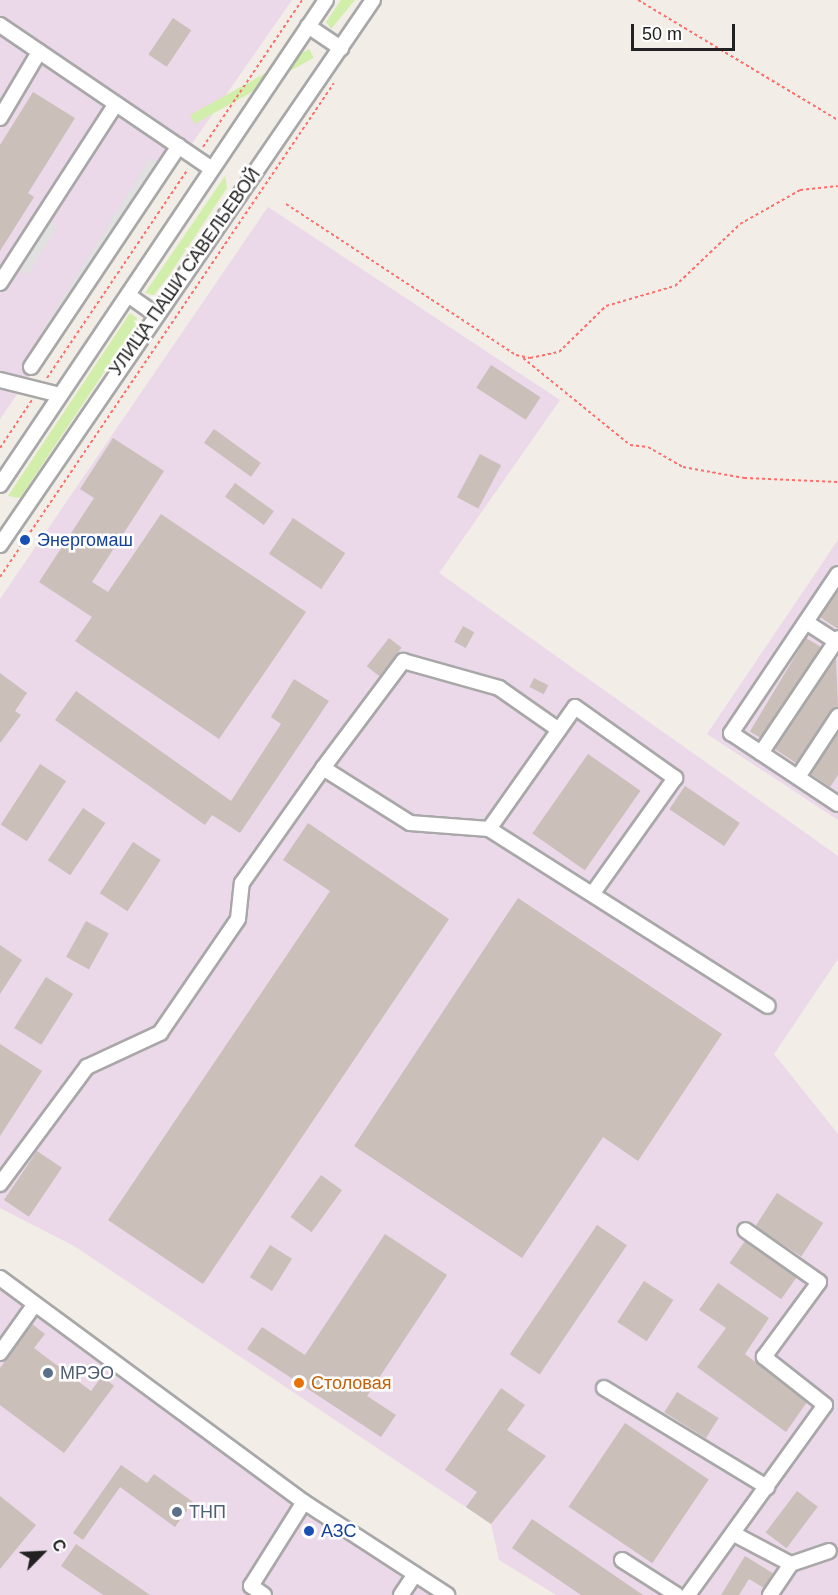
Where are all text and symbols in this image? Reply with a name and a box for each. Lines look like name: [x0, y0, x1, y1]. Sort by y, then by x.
scale bar: [634, 12, 738, 50]
text: 50 m: [642, 24, 682, 44]
street label: УЛИЦА ПАШИ САВЕЛЬЕВОЙ: [105, 164, 265, 380]
place label: Энергомаш: [37, 529, 133, 551]
marker: Энергомаш: [18, 533, 32, 547]
place label: МРЭО: [60, 1362, 114, 1384]
marker: МРЭО: [41, 1366, 55, 1380]
place label: Столовая: [311, 1372, 391, 1394]
marker: Столовая: [292, 1376, 306, 1390]
place label: ТНП: [189, 1501, 226, 1523]
marker: ТНП: [170, 1505, 184, 1519]
place label: АЗС: [321, 1520, 356, 1542]
north arrow: [12, 1523, 72, 1583]
marker: АЗС: [302, 1524, 316, 1538]
text: С: [49, 1537, 69, 1554]

